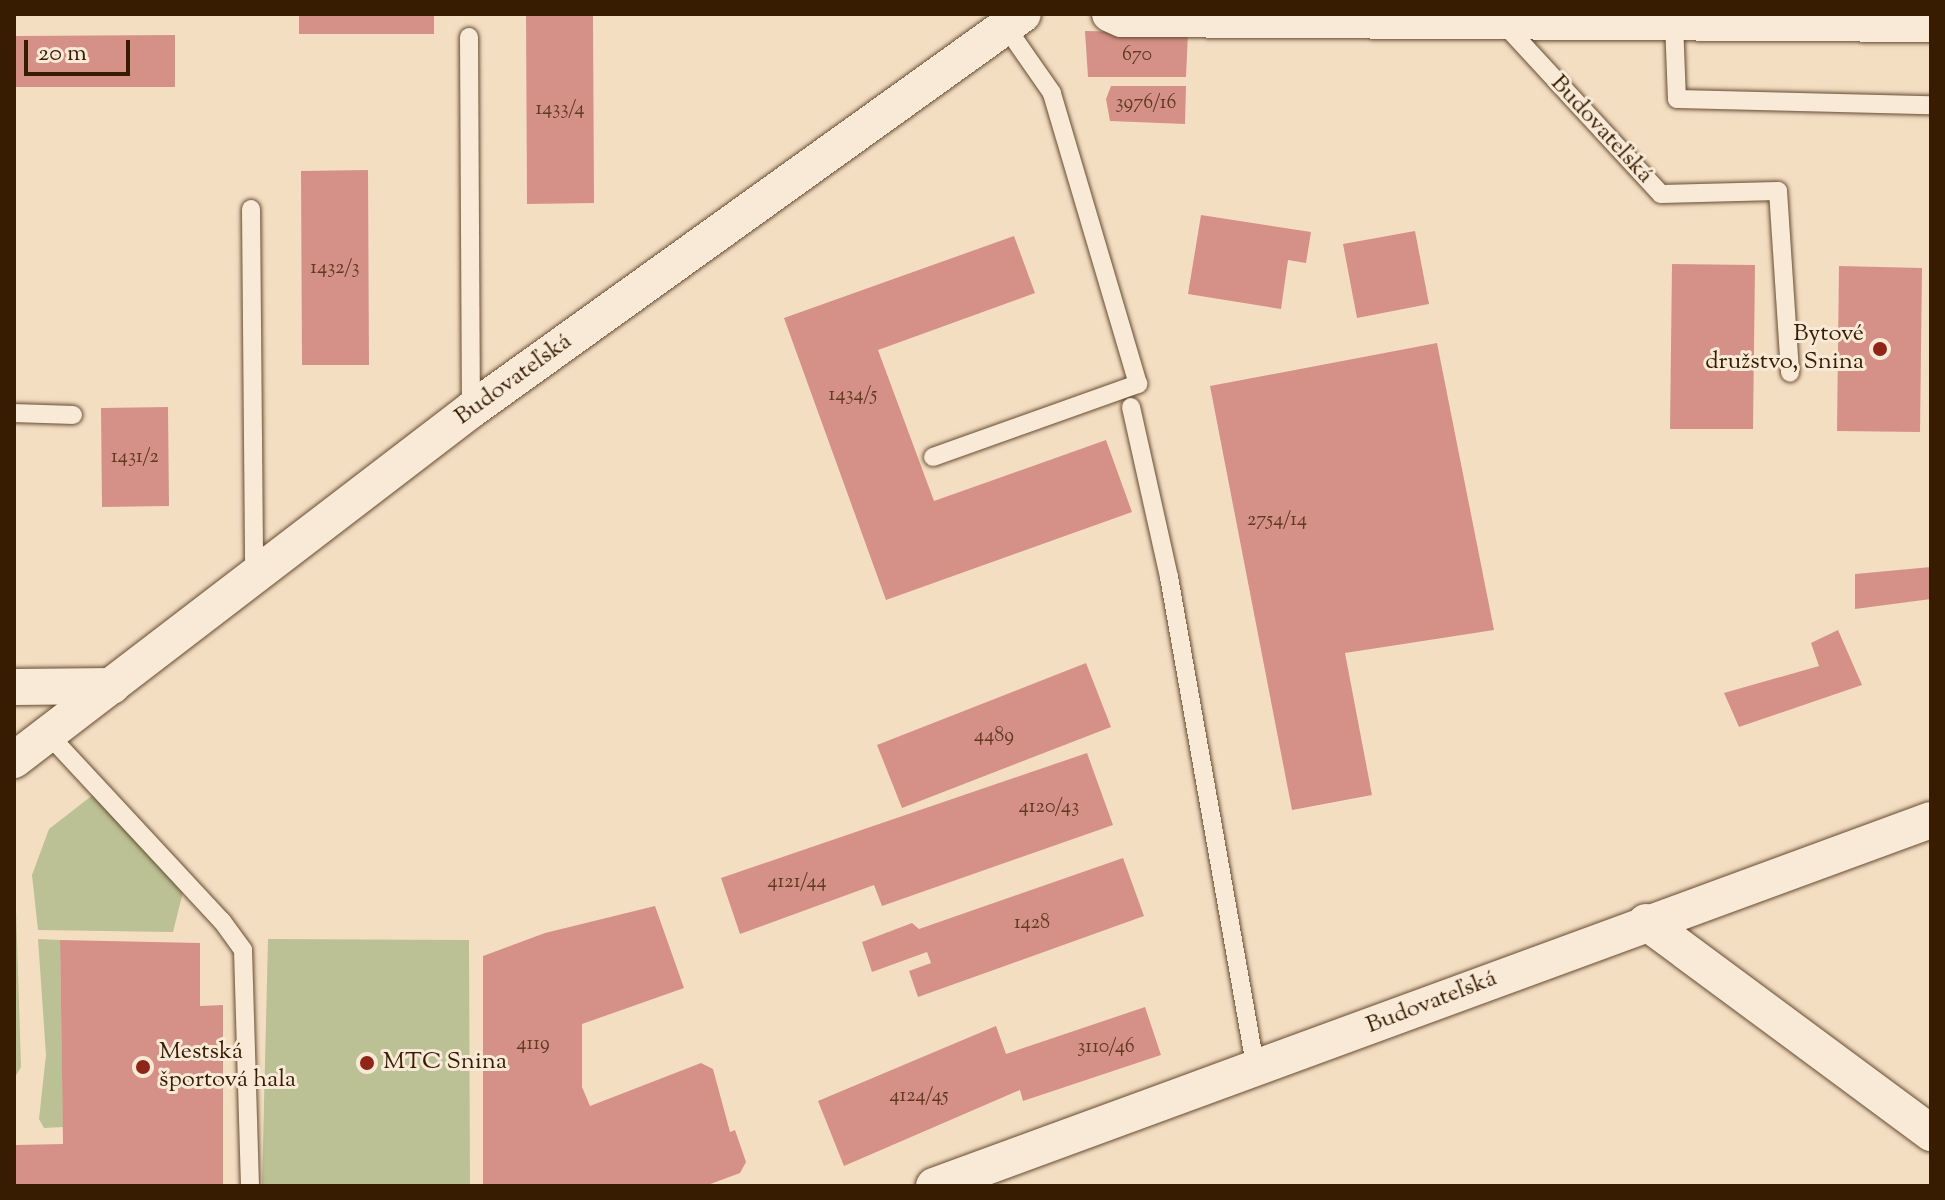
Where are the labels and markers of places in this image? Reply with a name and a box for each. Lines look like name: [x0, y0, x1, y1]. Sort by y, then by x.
place label: Bytové družstvo, Snina: [1705, 321, 1864, 377]
marker: Bytové družstvo, Snina: [1871, 340, 1889, 358]
place label: Mestská športová hala: [159, 1039, 296, 1095]
place label: MTC Snina: [383, 1049, 507, 1077]
marker: MTC Snina: [358, 1054, 376, 1072]
marker: Mestská športová hala: [134, 1058, 152, 1076]

